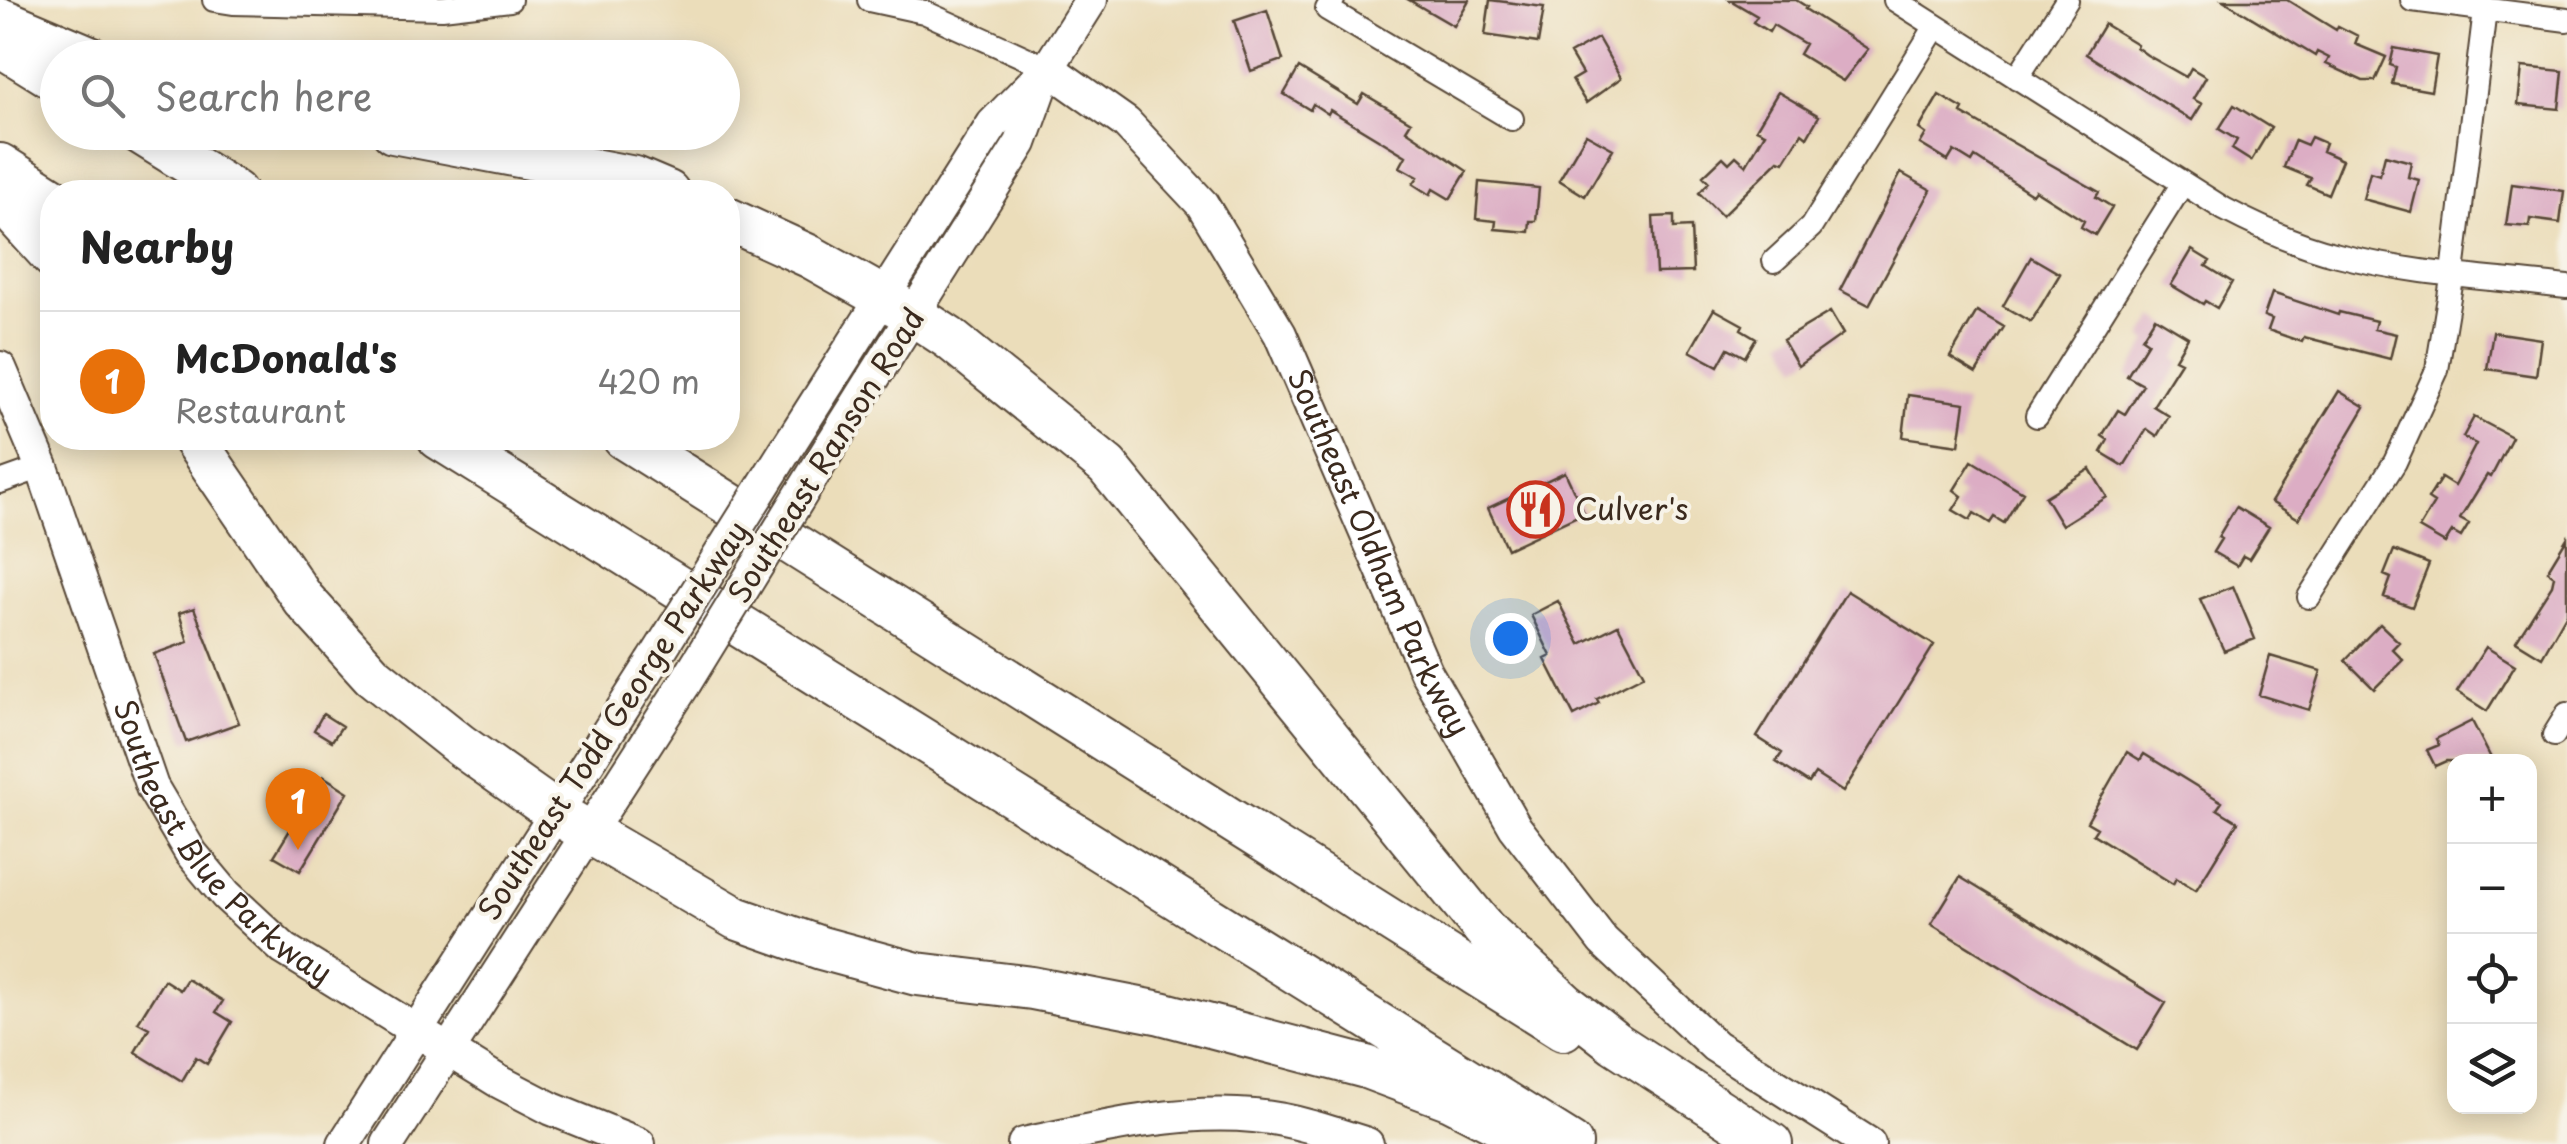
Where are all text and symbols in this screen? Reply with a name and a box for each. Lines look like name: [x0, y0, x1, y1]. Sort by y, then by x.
search box: [40, 40, 740, 150]
text: Search here: [155, 67, 372, 124]
icon: search: [75, 68, 130, 123]
text: Nearby: [80, 214, 234, 277]
street label: Southeast Ranson Road: [716, 298, 934, 611]
text: McDonald's: [175, 329, 397, 386]
text: 1: [105, 357, 120, 405]
text: 420 m: [598, 357, 700, 405]
street label: Southeast Oldham Parkway: [1278, 361, 1483, 743]
text: Restaurant: [175, 386, 346, 434]
restaurant icon: Culver's: [1506, 480, 1566, 540]
place label: Culver's: [1575, 485, 1689, 530]
street label: Southeast Todd George Parkway: [466, 511, 758, 928]
your location: [1485, 613, 1536, 664]
street label: Southeast Blue Parkway: [104, 693, 341, 993]
map controls: [2447, 754, 2537, 1114]
button: +: [2447, 754, 2537, 844]
pin: 1: [266, 768, 330, 850]
button: −: [2447, 844, 2537, 934]
button: locate: [2447, 934, 2537, 1024]
button: layers: [2447, 1024, 2537, 1114]

